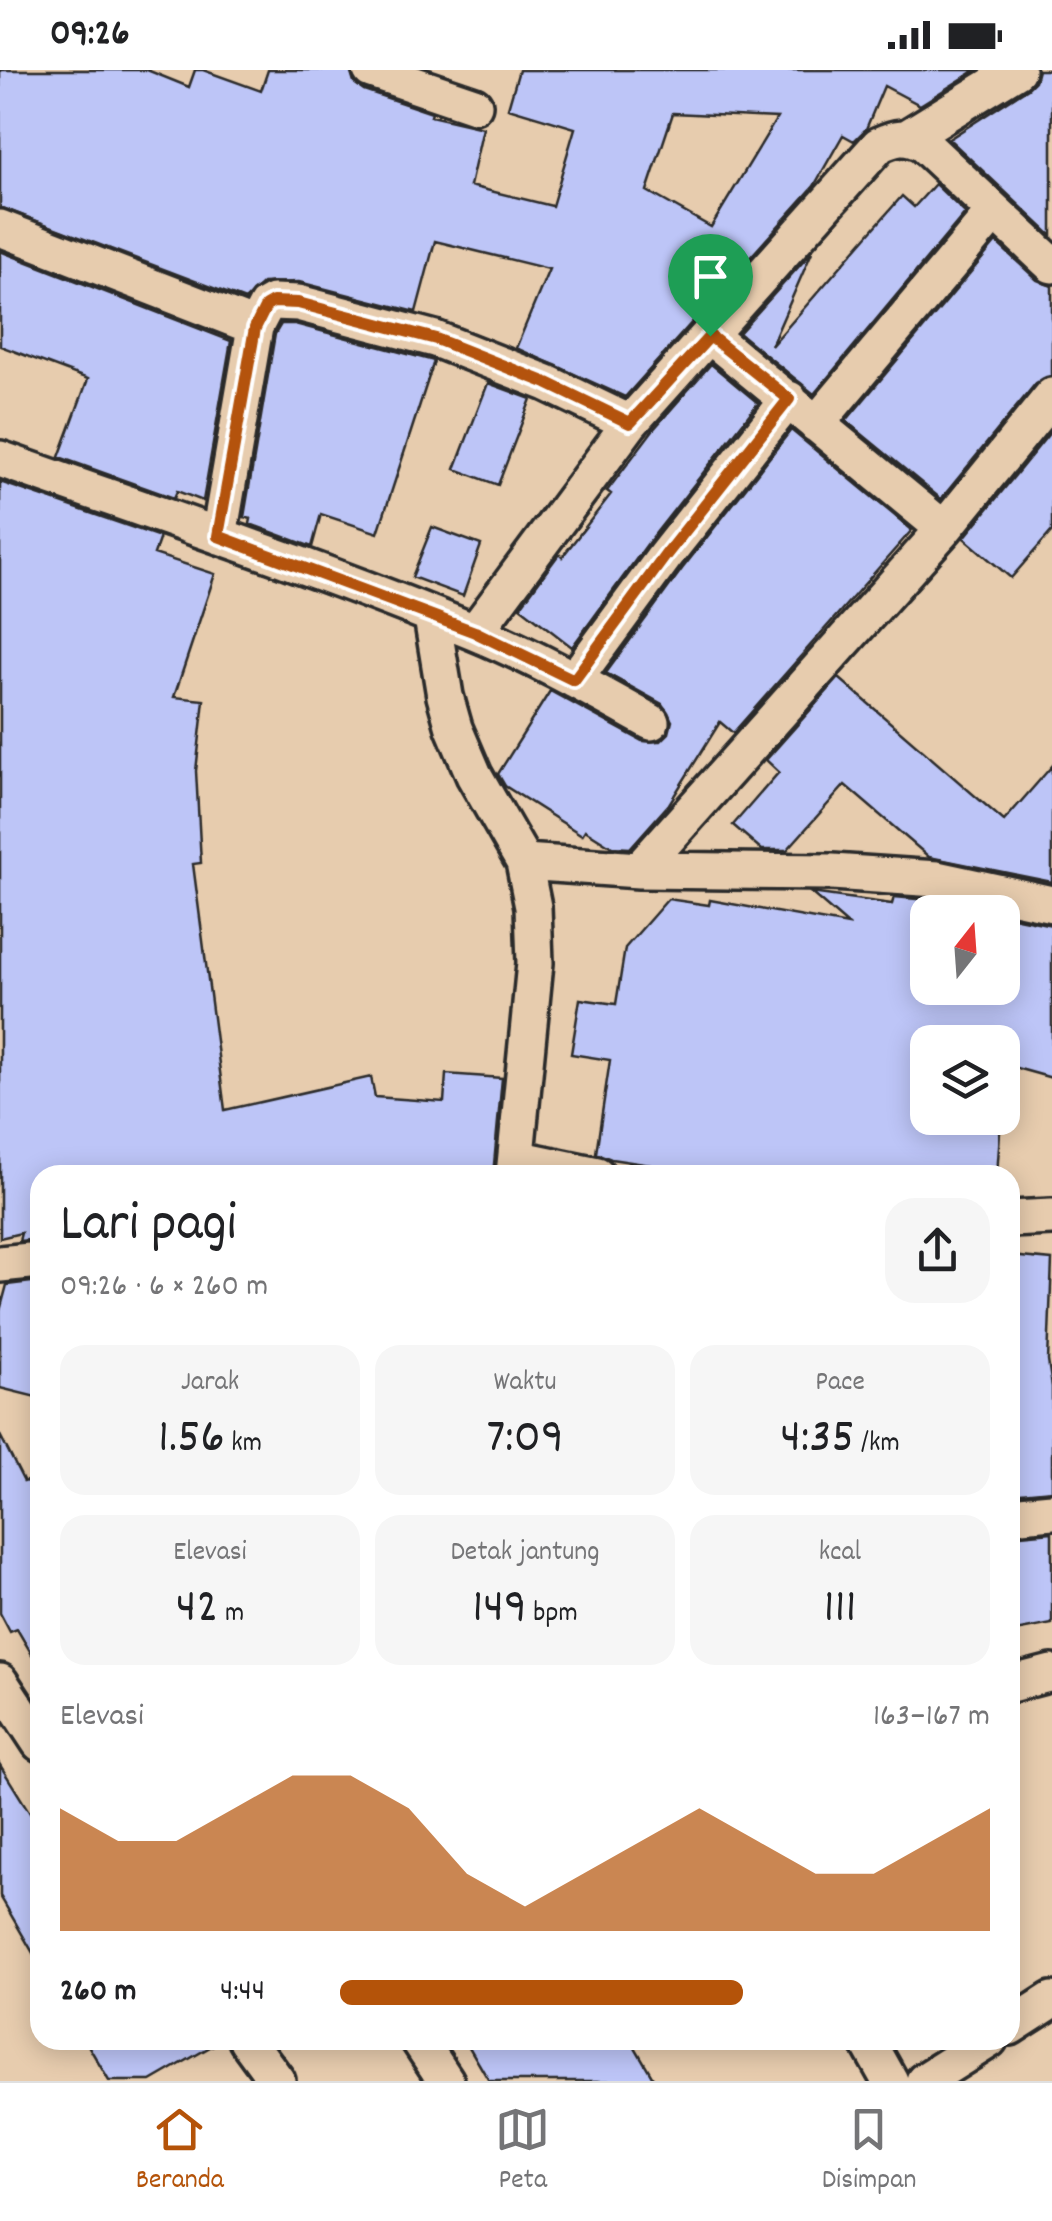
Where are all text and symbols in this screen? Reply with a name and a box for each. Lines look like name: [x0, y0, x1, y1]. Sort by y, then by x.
text: 09:26: [50, 8, 130, 63]
pin: [668, 234, 753, 337]
icon: arrive: [683, 249, 738, 304]
north arrow: [910, 895, 1020, 1005]
map controls: [910, 895, 1020, 1135]
button: layers: [910, 1025, 1020, 1135]
text: Lari pagi: [60, 1188, 237, 1267]
button: share: [885, 1198, 990, 1303]
text: 09:26 · 6 × 260 m: [60, 1265, 268, 1311]
text: Jarak: [181, 1364, 239, 1404]
text: Waktu: [493, 1364, 557, 1404]
text: Pace: [815, 1364, 865, 1404]
text: 1.56: [158, 1404, 225, 1476]
text: 7:09: [486, 1404, 564, 1476]
text: 4:35: [780, 1404, 855, 1476]
text: km: [225, 1425, 262, 1465]
text: /km: [855, 1425, 900, 1465]
text: Elevasi: [173, 1534, 247, 1574]
text: Detak jantung: [450, 1534, 600, 1574]
text: kcal: [819, 1534, 861, 1574]
text: 42: [176, 1574, 218, 1646]
text: 149: [472, 1574, 527, 1646]
text: 111: [824, 1574, 856, 1646]
text: m: [218, 1595, 244, 1635]
text: bpm: [527, 1595, 578, 1635]
text: Elevasi: [60, 1695, 144, 1741]
text: 163–167 m: [873, 1695, 990, 1741]
text: 260 m: [60, 1970, 136, 2016]
text: 4:44: [220, 1970, 265, 2016]
tab: Beranda: [136, 2102, 224, 2202]
tab: Peta: [495, 2102, 550, 2202]
tab: Disimpan: [822, 2102, 916, 2202]

